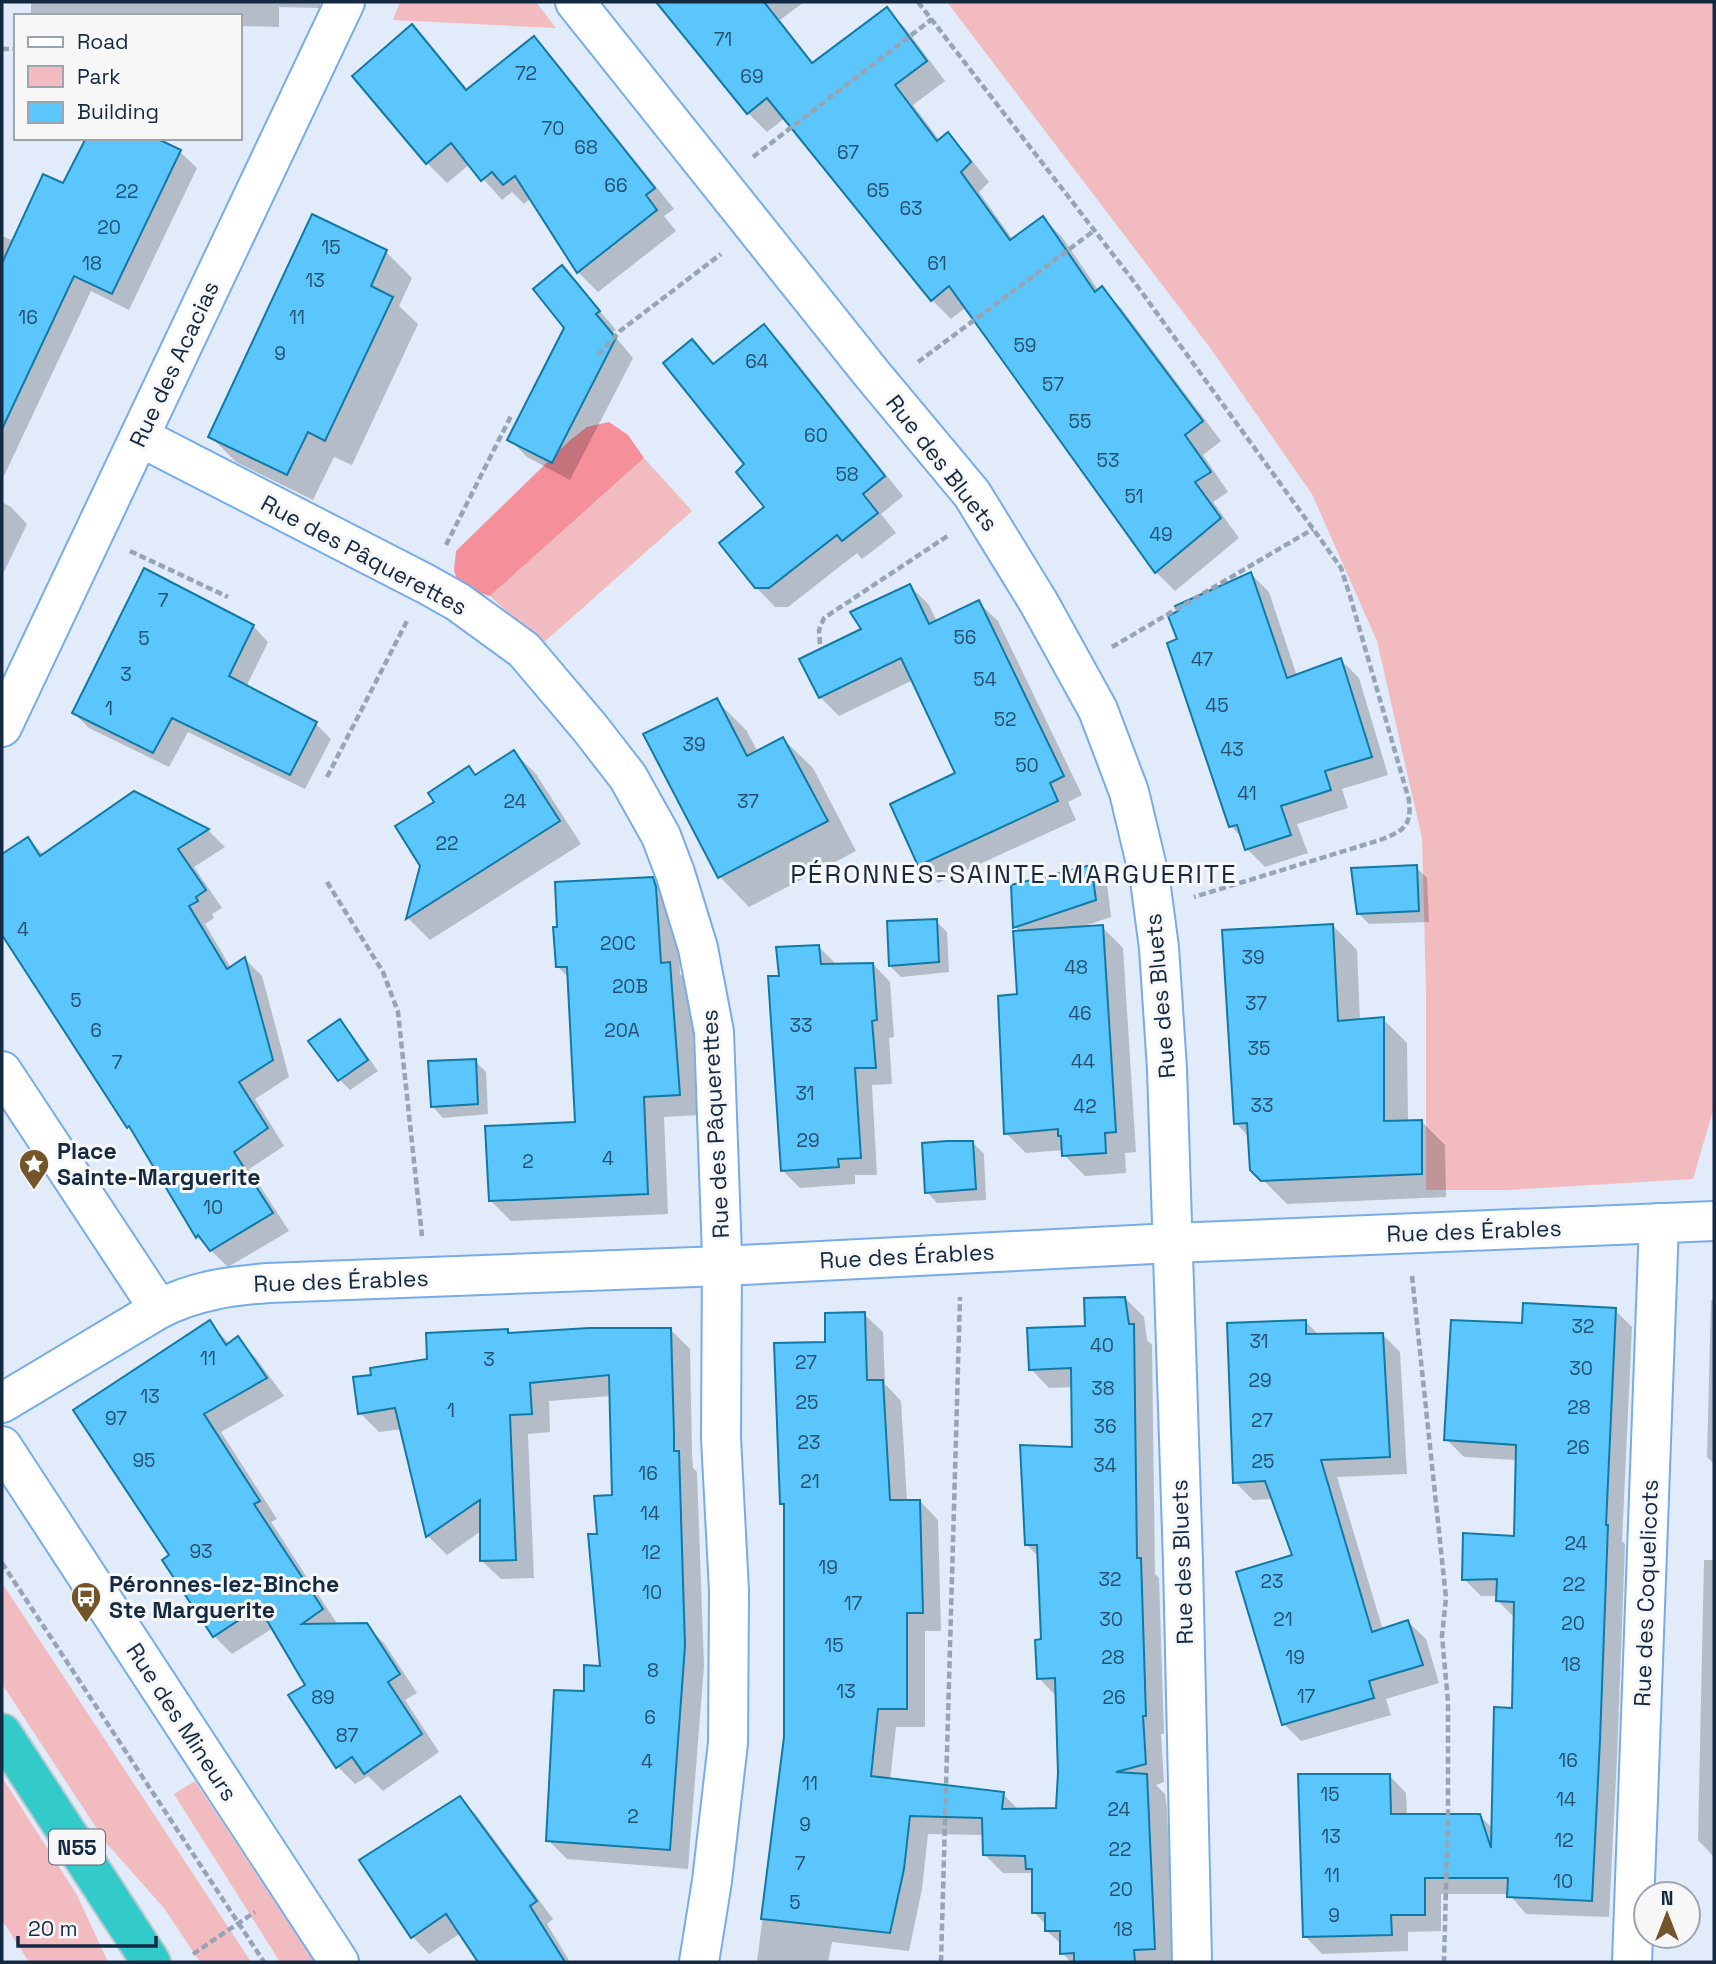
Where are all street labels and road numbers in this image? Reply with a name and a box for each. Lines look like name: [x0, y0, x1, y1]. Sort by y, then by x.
street label: Rue des Acacias: [122, 276, 226, 452]
street label: Rue des Bluets: [879, 389, 1005, 537]
street label: Rue des Pâquerettes: [256, 488, 472, 622]
street label: Rue des Bluets: [1138, 912, 1182, 1080]
street label: Rue des Pâquerettes: [694, 1009, 736, 1239]
street label: Rue des Érables: [1386, 1213, 1562, 1249]
street label: Rue des Érables: [819, 1236, 995, 1276]
street label: Rue des Érables: [253, 1263, 429, 1299]
street label: Rue des Bluets: [1164, 1479, 1200, 1645]
street label: Rue des Coquelicots: [1627, 1479, 1665, 1707]
street label: Rue des Mineurs: [120, 1637, 244, 1807]
road number: N55: [49, 1829, 105, 1864]

